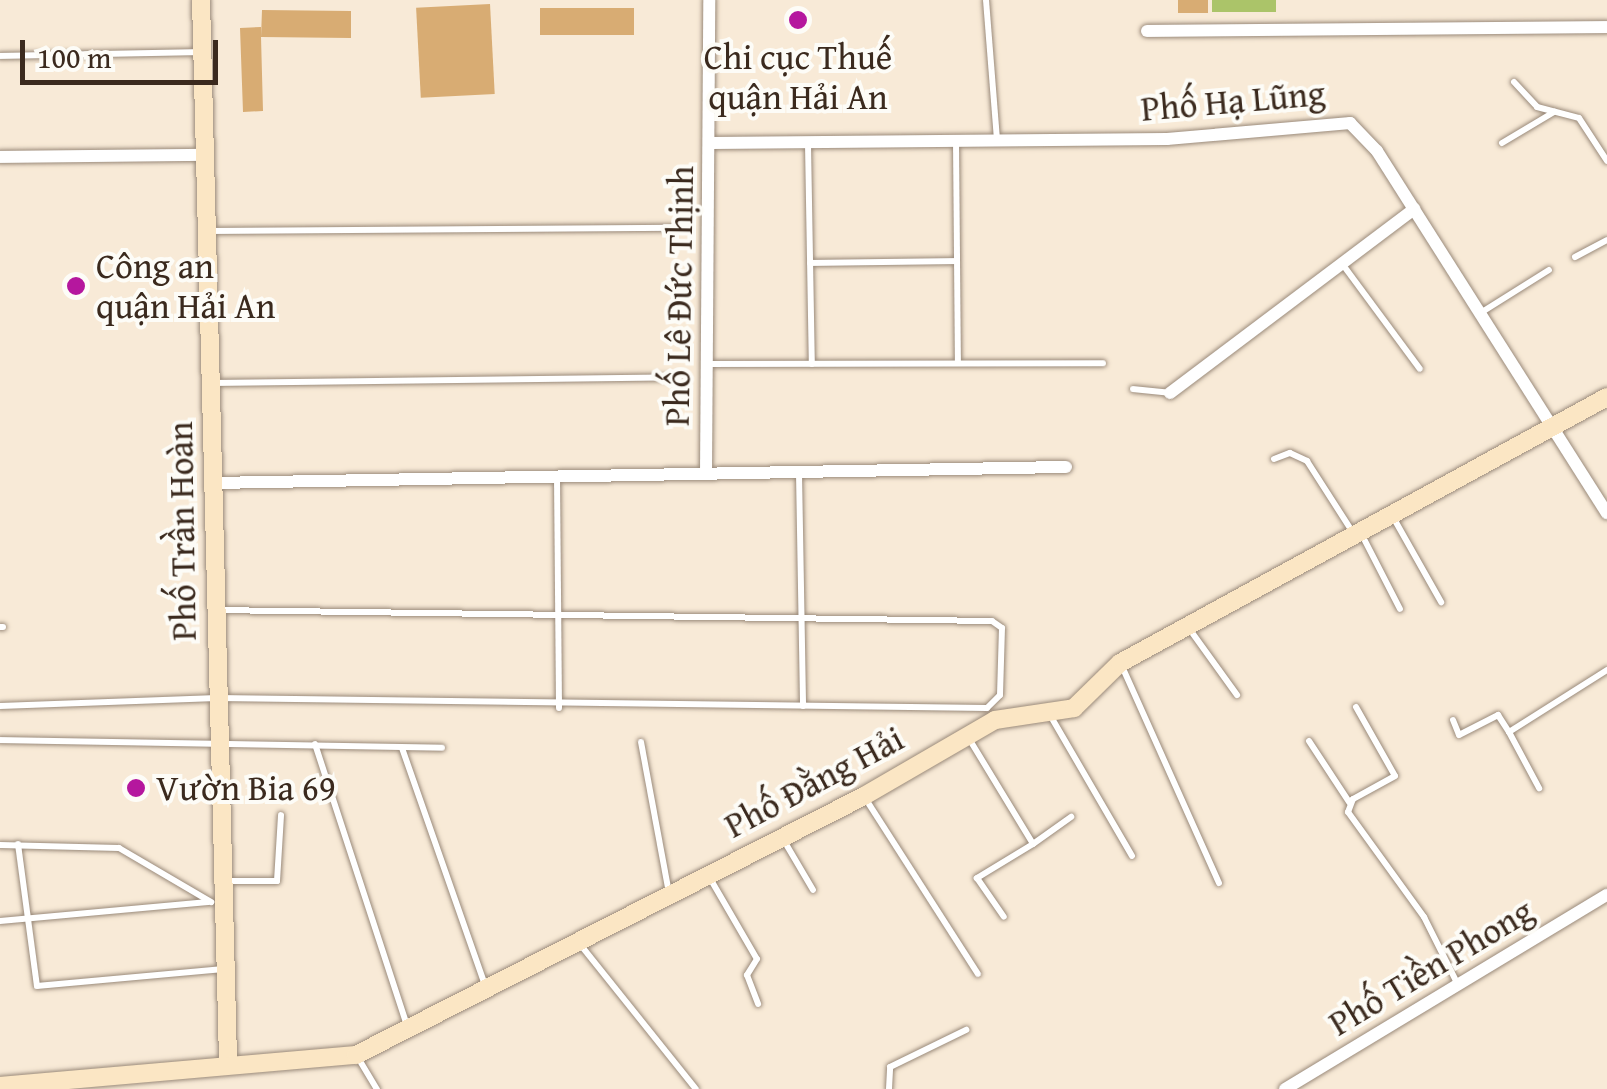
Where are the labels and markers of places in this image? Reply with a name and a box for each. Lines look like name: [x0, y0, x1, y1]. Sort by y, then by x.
marker: Chi cục Thuế quận Hải An: [787, 9, 809, 31]
place label: Chi cục Thuế quận Hải An: [704, 36, 892, 118]
place label: Công an quận Hải An: [96, 245, 275, 327]
marker: Công an quận Hải An: [65, 275, 87, 297]
place label: Vườn Bia 69: [156, 767, 335, 809]
marker: Vườn Bia 69: [125, 777, 147, 799]

